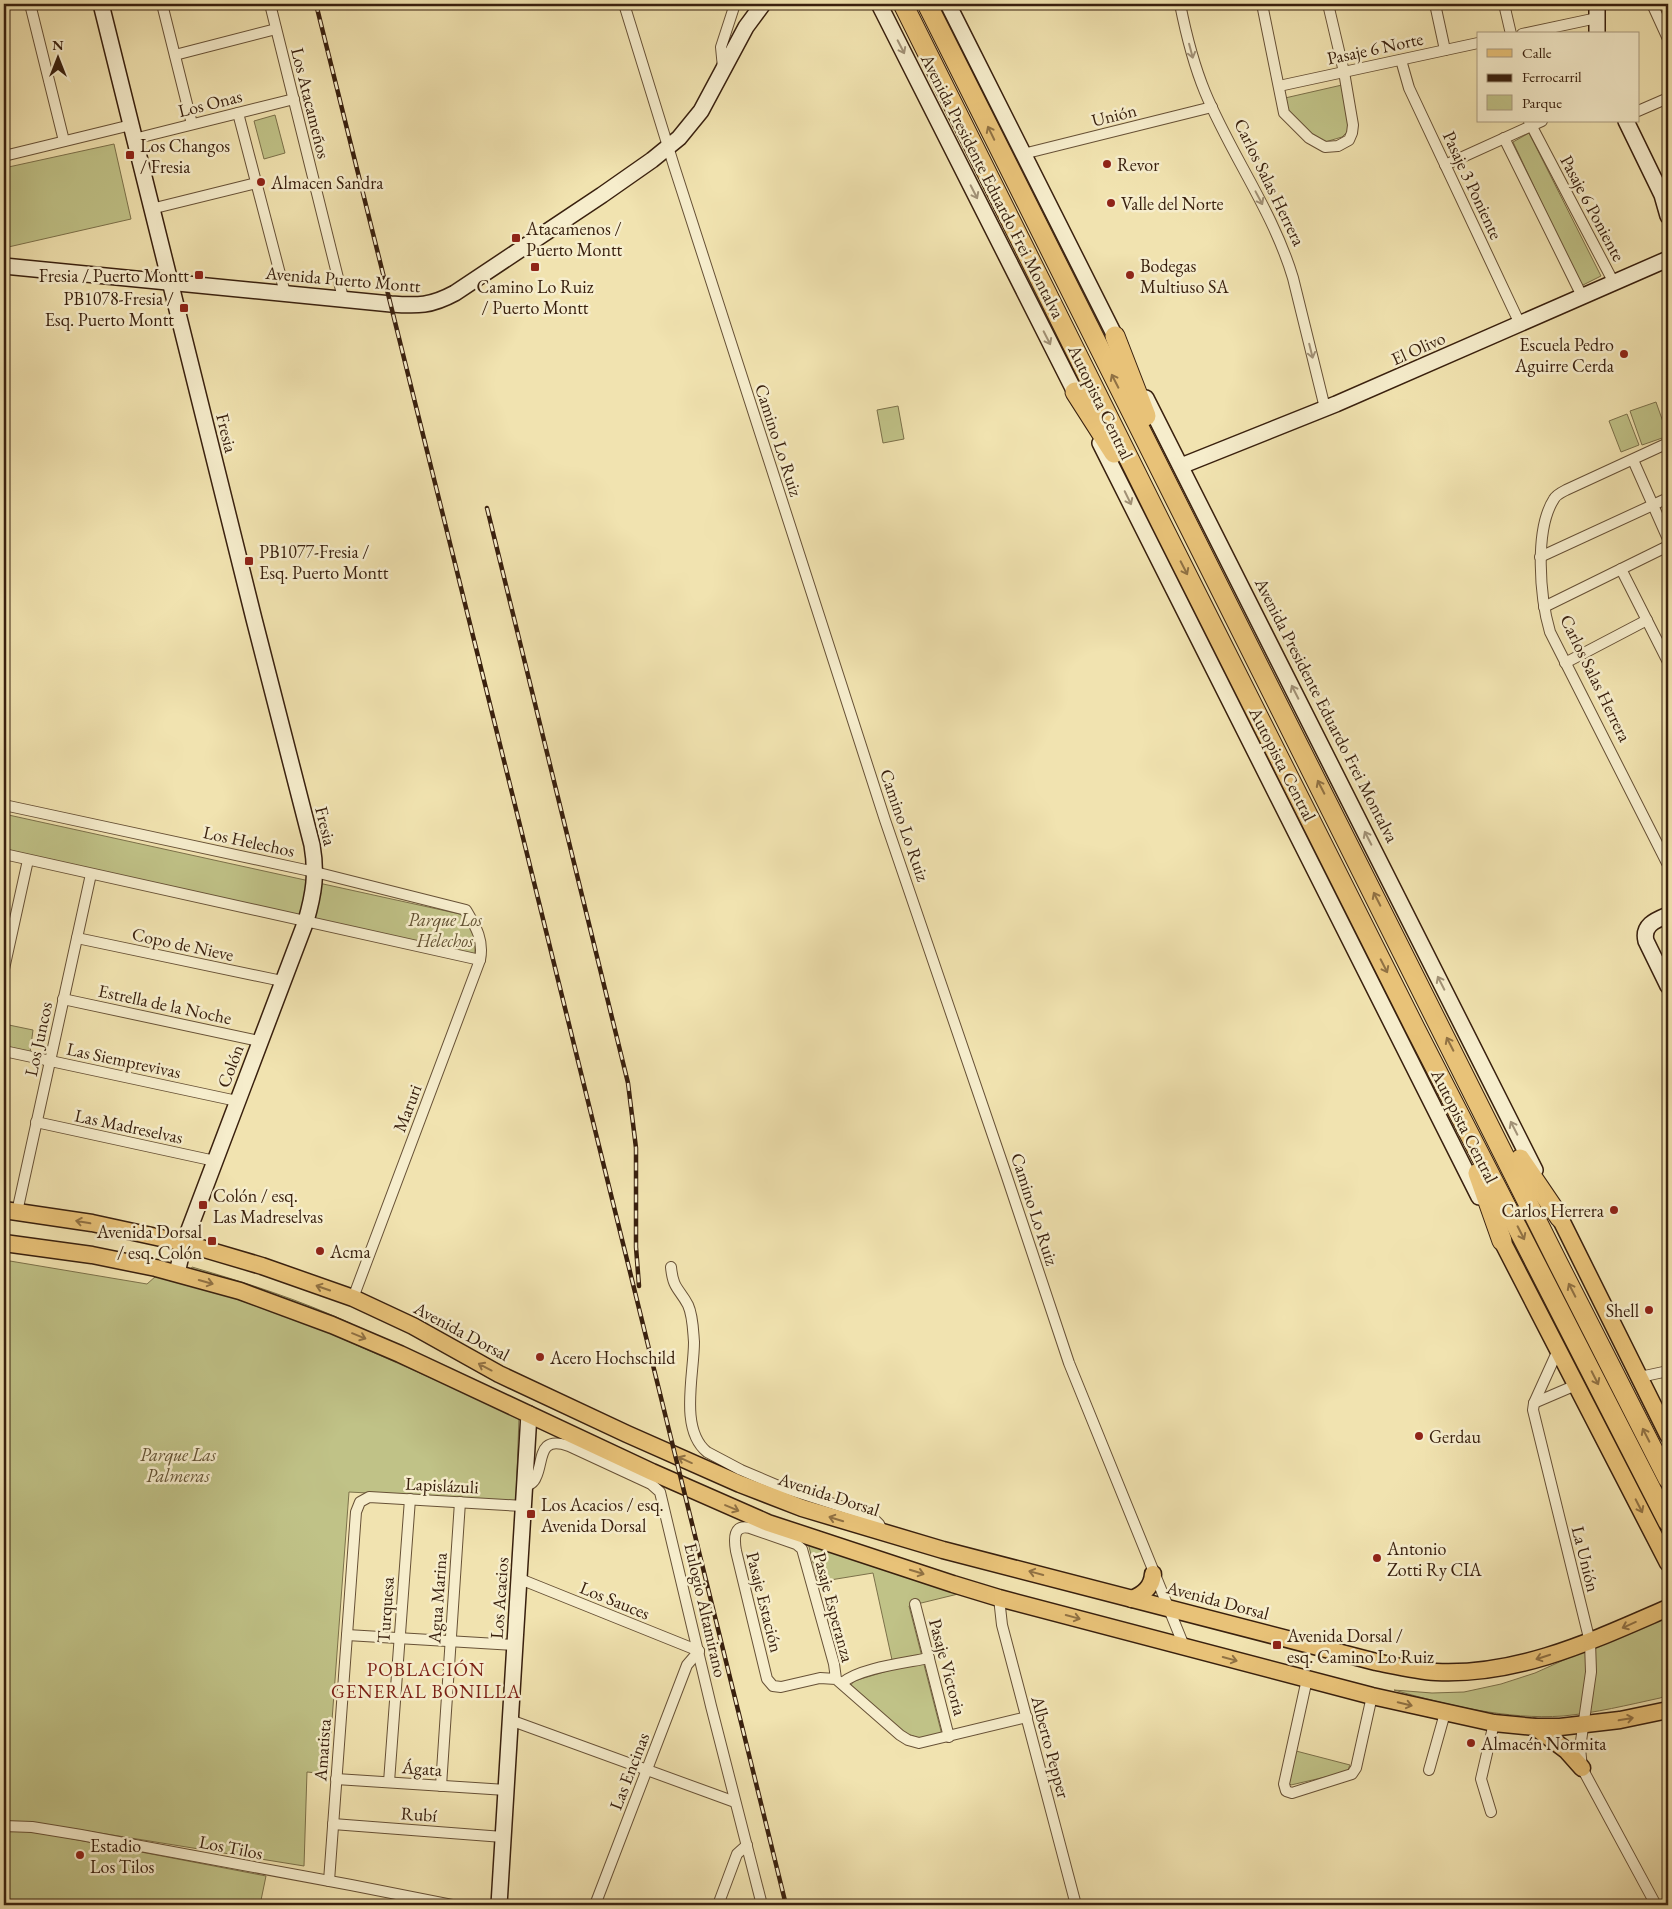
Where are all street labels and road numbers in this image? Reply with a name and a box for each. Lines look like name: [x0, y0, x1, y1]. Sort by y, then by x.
street label: Pasaje 6 Norte: [1325, 27, 1425, 69]
street label: Los Atacameños: [286, 45, 336, 161]
street label: Avenida Presidente Eduardo Frei Montalva: [916, 49, 1070, 323]
street label: Los Onas: [176, 84, 245, 122]
street label: Unión: [1089, 98, 1139, 132]
street label: Carlos Salas Herrera: [1229, 115, 1311, 250]
street label: Pasaje 3 Poniente: [1438, 127, 1508, 243]
street label: Pasaje 6 Poniente: [1555, 151, 1631, 265]
street label: Avenida Puerto Montt: [263, 261, 422, 297]
street label: El Olivo: [1387, 326, 1449, 370]
street label: Autopista Central: [1063, 340, 1139, 463]
street label: Camino Lo Ruiz: [750, 381, 808, 499]
street label: Fresia: [211, 411, 243, 456]
street label: Avenida Presidente Eduardo Frei Montalva: [1250, 573, 1404, 847]
street label: Carlos Salas Herrera: [1555, 611, 1637, 746]
street label: Autopista Central: [1244, 702, 1322, 825]
street label: Camino Lo Ruiz: [875, 766, 935, 884]
street label: Fresia: [310, 804, 342, 849]
street label: Los Helechos: [201, 820, 297, 862]
street label: Copo de Nieve: [130, 922, 236, 966]
street label: Estrella de la Noche: [96, 979, 234, 1029]
street label: Los Juncos: [19, 999, 57, 1078]
street label: Las Siemprevivas: [65, 1037, 183, 1083]
street label: Colón: [211, 1041, 249, 1091]
street label: Autopista Central: [1426, 1064, 1504, 1187]
street label: Maruri: [387, 1080, 427, 1135]
street label: Las Madreselvas: [73, 1103, 185, 1149]
street label: Camino Lo Ruiz: [1006, 1150, 1064, 1268]
street label: Avenida Dorsal: [409, 1296, 514, 1366]
street label: Avenida Dorsal: [774, 1466, 883, 1521]
street label: Lapislázuli: [405, 1472, 480, 1498]
street label: La Unión: [1567, 1524, 1605, 1595]
street label: Eulogio Altamirano: [679, 1541, 733, 1680]
street label: Pasaje Estación: [741, 1549, 789, 1655]
street label: Pasaje Esperanza: [808, 1550, 860, 1665]
street label: Agua Marina: [422, 1551, 452, 1645]
street label: Los Acacios: [485, 1556, 513, 1640]
street label: Turquesa: [371, 1575, 399, 1644]
street label: Avenida Dorsal: [1163, 1575, 1272, 1625]
street label: Los Sauces: [577, 1576, 654, 1625]
street label: Pasaje Victoria: [924, 1616, 972, 1719]
street label: Alberto Pepper: [1026, 1692, 1076, 1801]
street label: Amatista: [308, 1717, 336, 1783]
street label: Las Encinas: [604, 1729, 654, 1813]
street label: Ágata: [400, 1755, 444, 1781]
street label: Rubí: [400, 1801, 438, 1827]
street label: Los Tilos: [197, 1830, 265, 1864]

